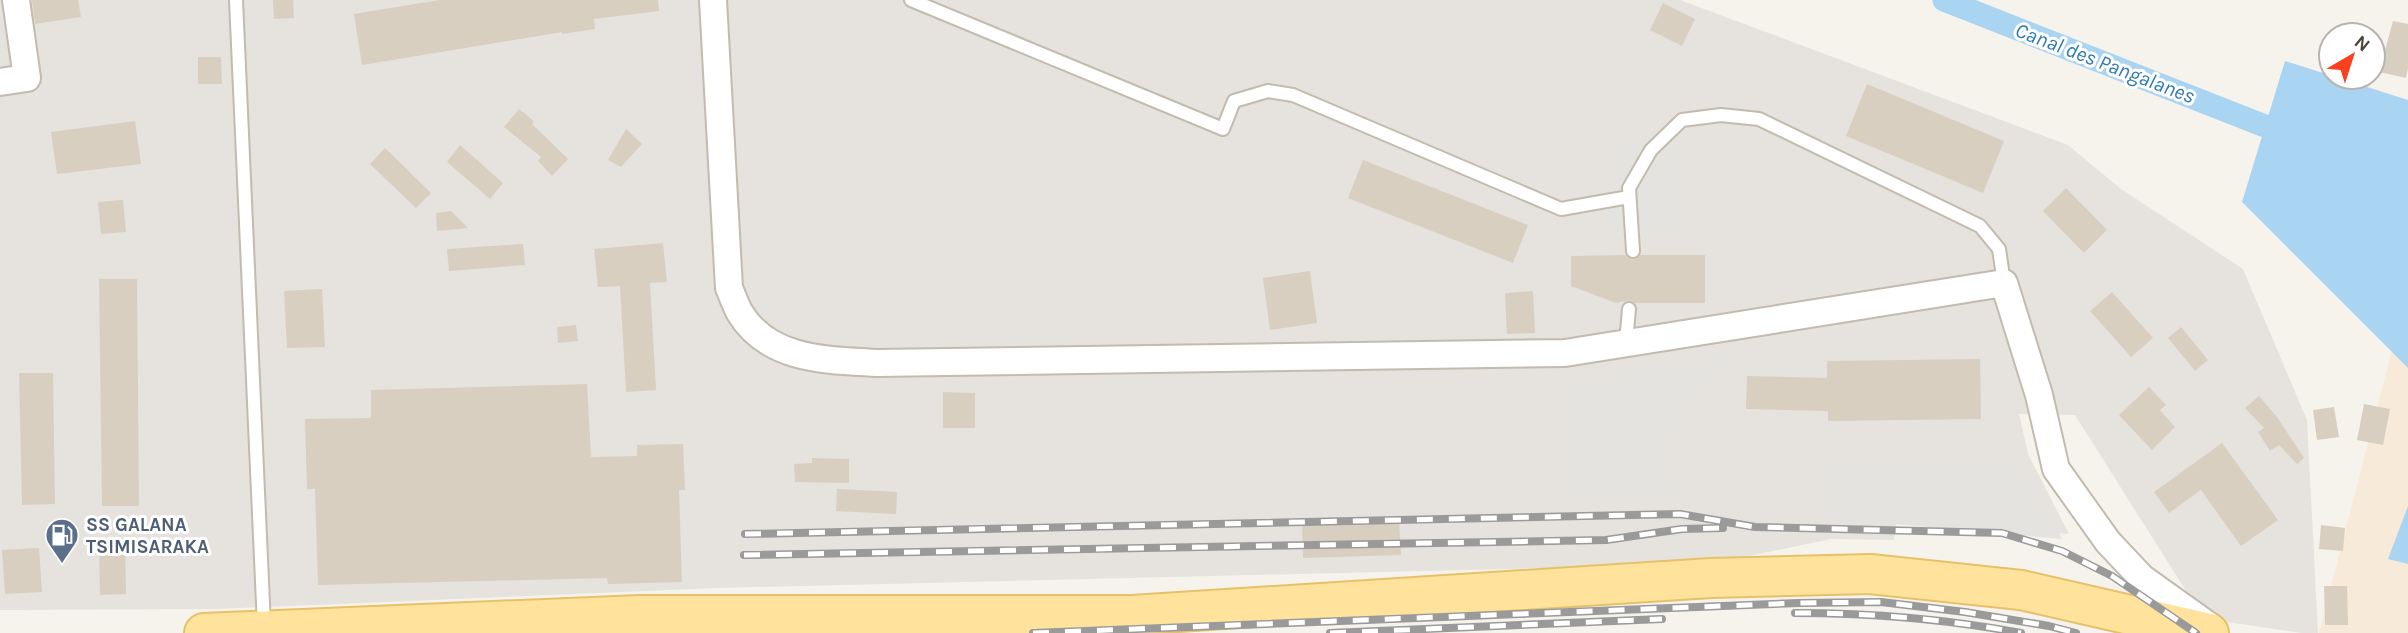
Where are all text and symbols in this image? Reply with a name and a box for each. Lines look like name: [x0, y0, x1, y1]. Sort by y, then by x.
water label: Canal des Pangalanes: [2012, 18, 2198, 108]
north arrow: [2317, 21, 2387, 91]
text: N: [2350, 31, 2374, 56]
place label: SS GALANA TSIMISARAKA: [86, 514, 209, 558]
fuel station icon: SS GALANA TSIMISARAKA: [43, 516, 81, 565]

